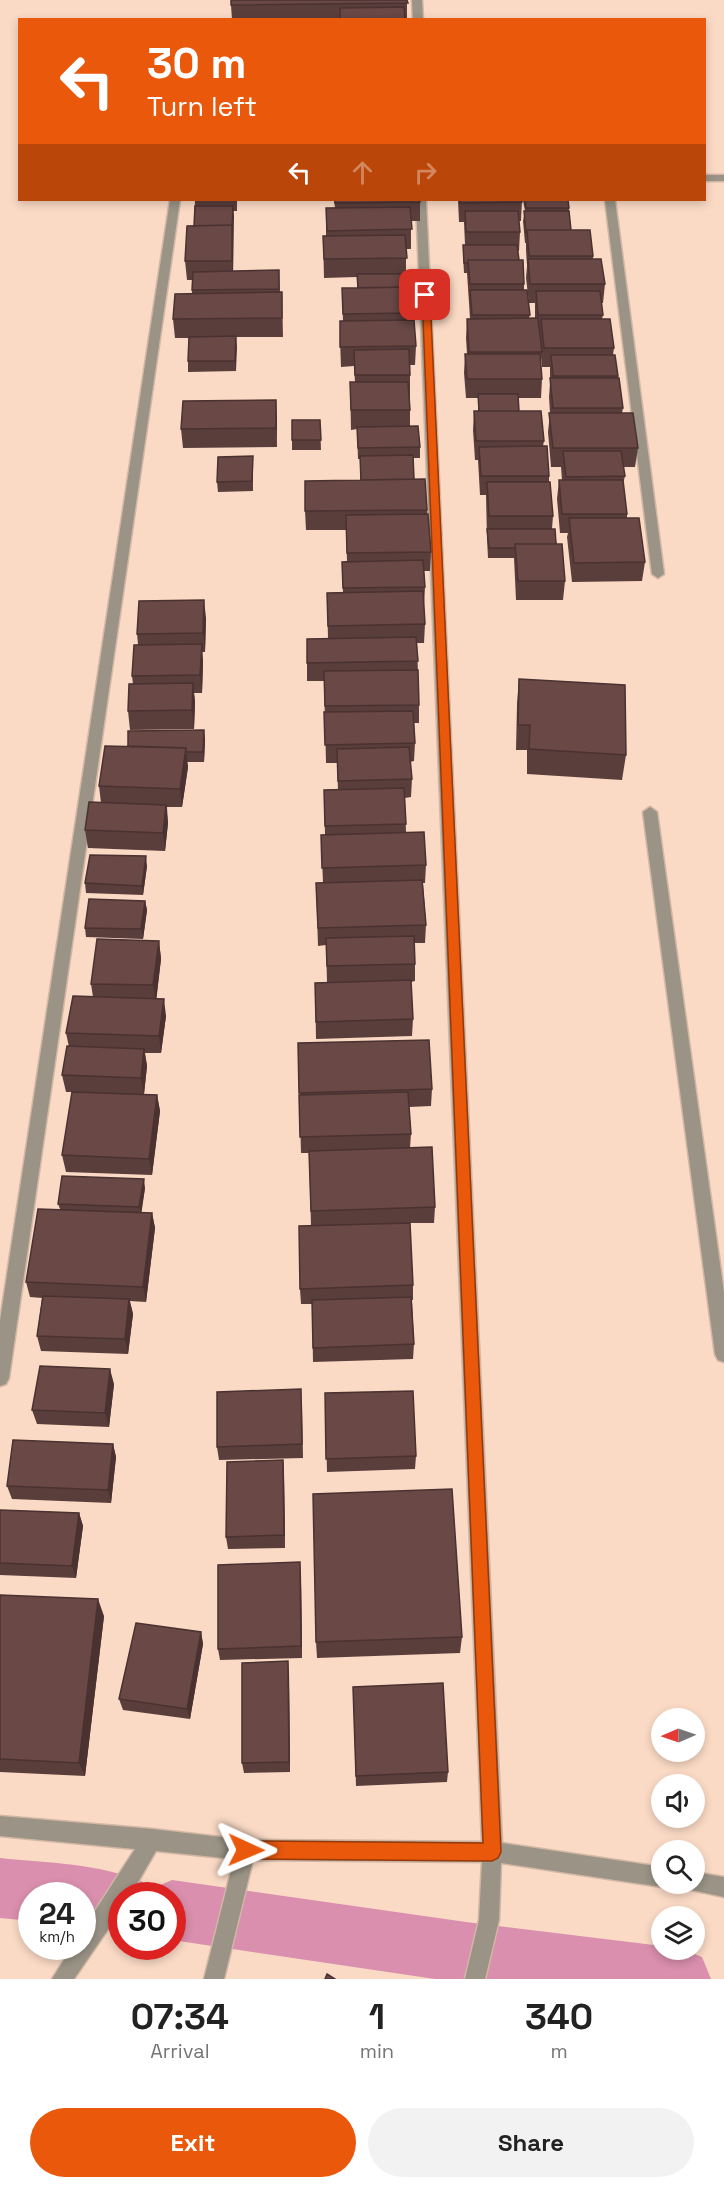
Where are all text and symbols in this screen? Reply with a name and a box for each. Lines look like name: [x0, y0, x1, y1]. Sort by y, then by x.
text: 30 m: [147, 37, 246, 90]
icon: left: [48, 42, 126, 120]
text: Turn left: [147, 89, 257, 124]
icon: left: [283, 156, 316, 189]
icon: ahead: [346, 156, 379, 189]
icon: right: [409, 156, 442, 189]
pin: [399, 269, 450, 320]
icon: arrive: [408, 278, 441, 311]
north arrow: [651, 1708, 705, 1762]
map controls: [651, 1708, 705, 1960]
button: sound: [651, 1774, 705, 1828]
position arrow: [214, 1818, 278, 1882]
button: search: [651, 1840, 705, 1894]
speed limit sign: 30: [108, 1882, 186, 1960]
text: 24: [39, 1894, 75, 1933]
button: layers: [651, 1906, 705, 1960]
text: km/h: [39, 1927, 75, 1946]
text: 07:34: [131, 1994, 229, 2040]
text: 1: [369, 1994, 385, 2040]
text: 340: [525, 1994, 593, 2040]
text: Arrival: [150, 2038, 210, 2064]
text: min: [360, 2038, 394, 2064]
text: m: [550, 2038, 568, 2064]
button: Exit: [30, 2108, 356, 2177]
button: Share: [368, 2108, 694, 2177]

